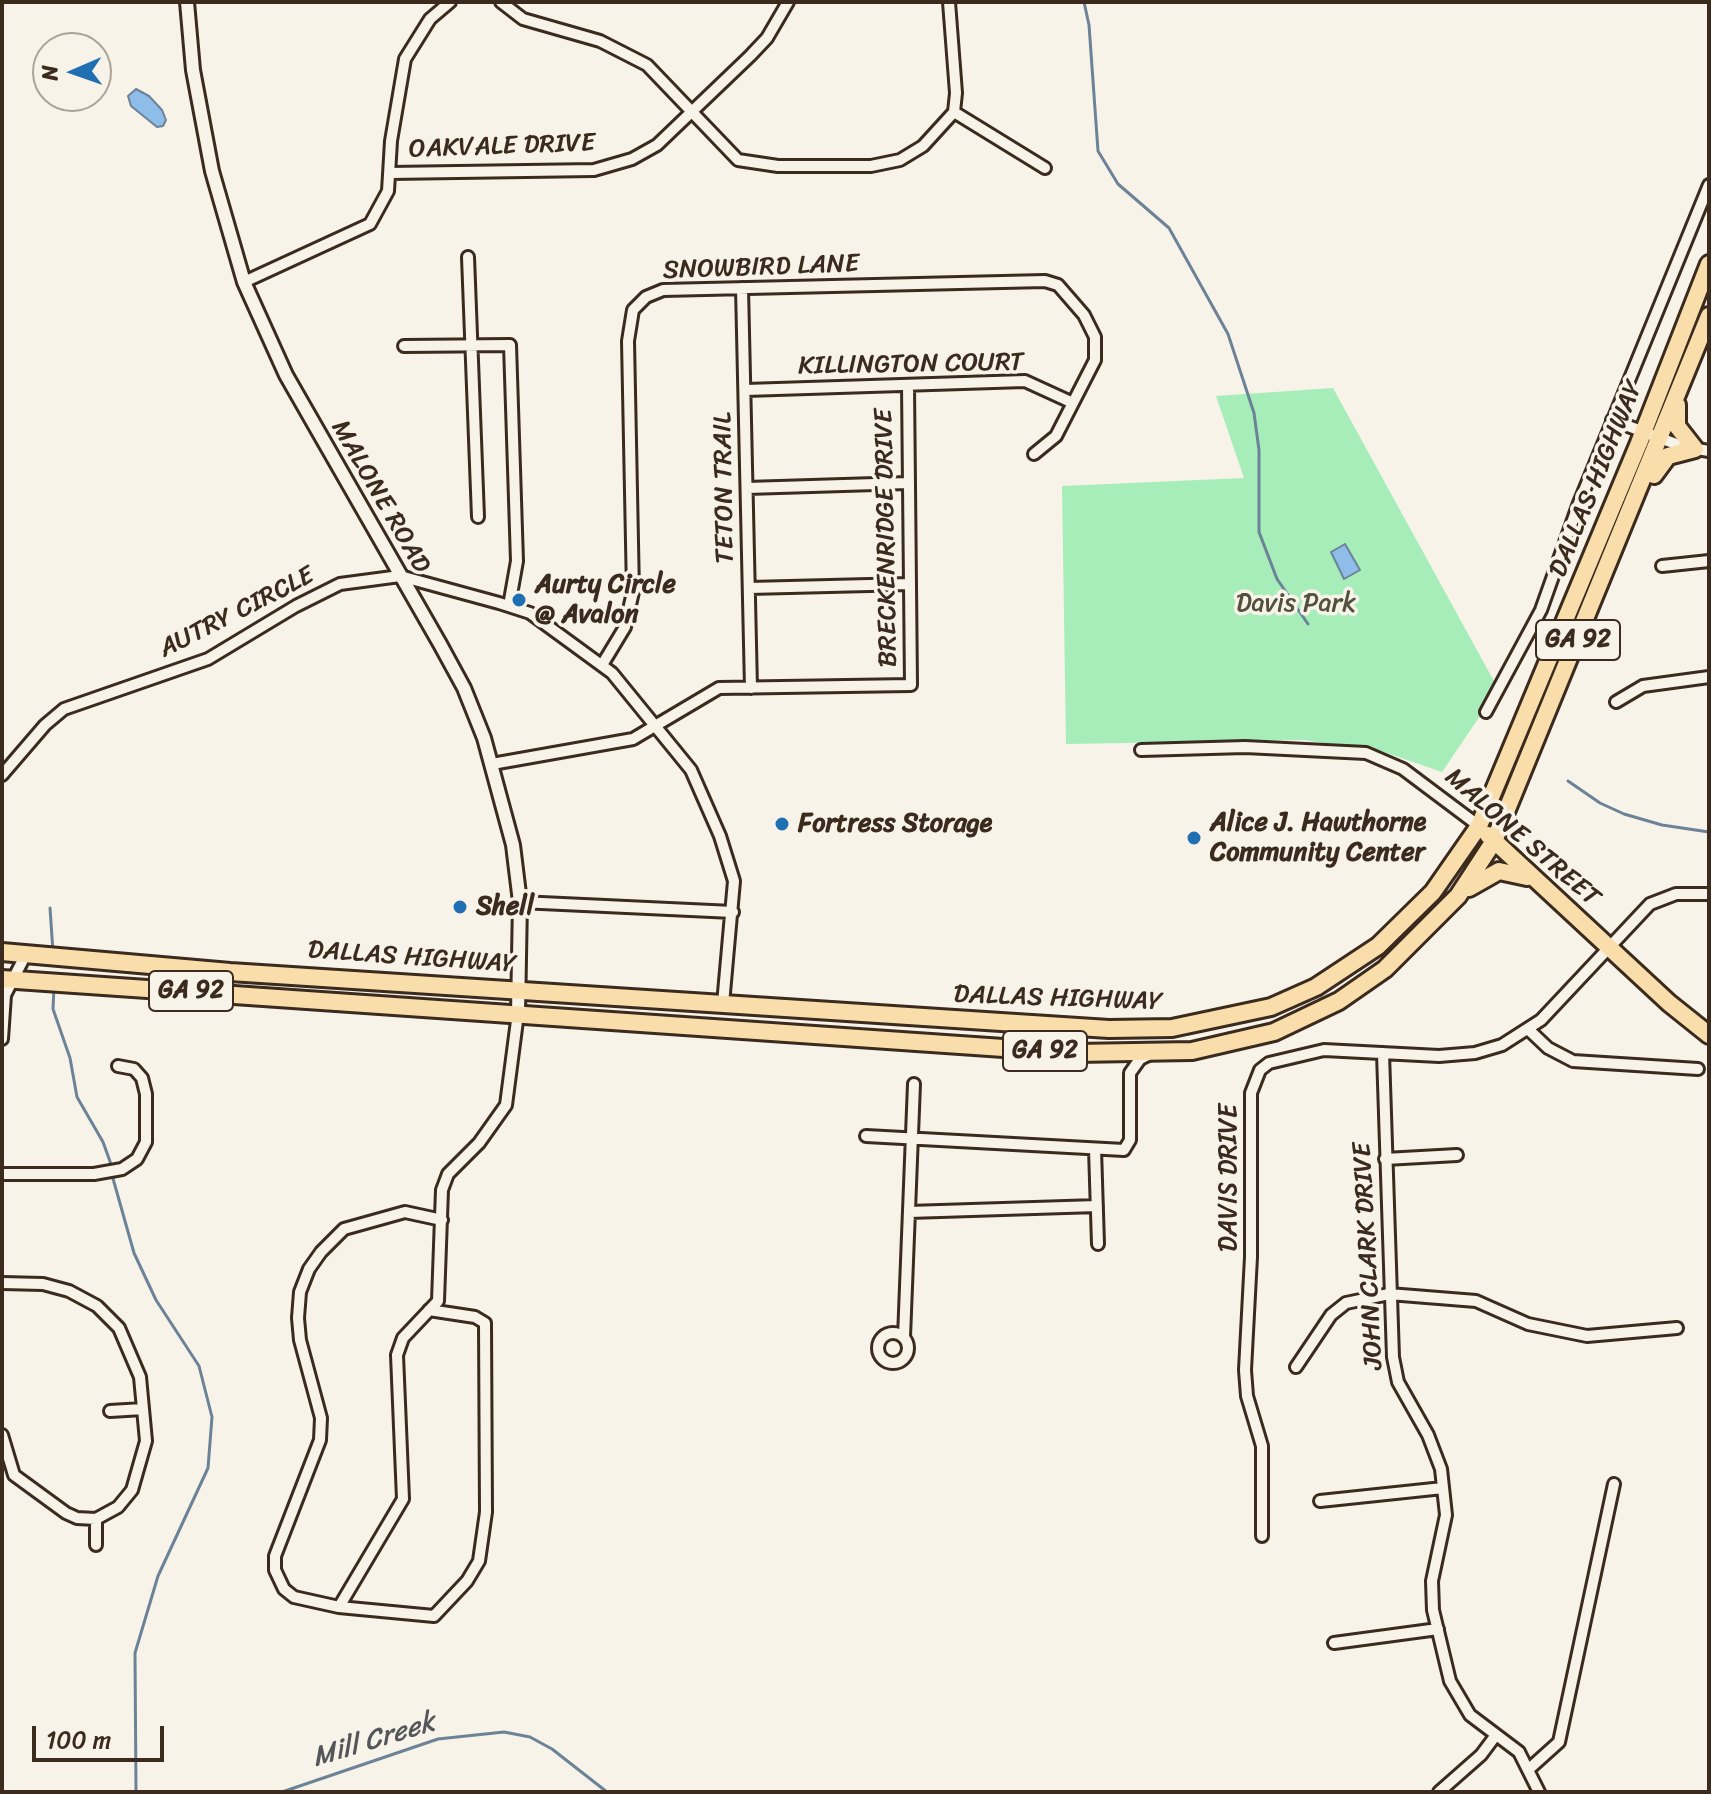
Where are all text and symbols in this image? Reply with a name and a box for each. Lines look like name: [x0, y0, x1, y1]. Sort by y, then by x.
north arrow: [32, 32, 112, 112]
text: N: [30, 64, 69, 81]
street label: OAKVALE DRIVE: [408, 128, 596, 166]
street label: SNOWBIRD LANE: [662, 249, 860, 287]
street label: KILLINGTON COURT: [798, 347, 1024, 383]
street label: DALLAS HIGHWAY: [1543, 376, 1651, 582]
street label: BRECKENRIDGE DRIVE: [869, 408, 905, 668]
street label: TETON TRAIL: [708, 412, 742, 564]
street label: MALONE ROAD: [324, 415, 436, 579]
street label: AUTRY CIRCLE: [154, 561, 320, 665]
place label: Aurty Circle @ Avalon: [535, 569, 676, 630]
park label: Davis Park: [1236, 588, 1356, 620]
marker: Aurty Circle @ Avalon: [510, 591, 528, 609]
road number: GA 92: [1536, 620, 1620, 660]
street label: MALONE STREET: [1438, 762, 1606, 914]
place label: Alice J. Hawthorne Community Center: [1210, 807, 1426, 868]
place label: Fortress Storage: [798, 808, 992, 840]
marker: Fortress Storage: [773, 815, 791, 833]
marker: Alice J. Hawthorne Community Center: [1185, 829, 1203, 847]
place label: Shell: [476, 891, 534, 923]
marker: Shell: [451, 898, 469, 916]
street label: DALLAS HIGHWAY: [307, 935, 517, 981]
road number: GA 92: [149, 971, 233, 1011]
street label: DALLAS HIGHWAY: [953, 980, 1163, 1018]
road number: GA 92: [1003, 1031, 1087, 1071]
street label: DAVIS DRIVE: [1213, 1104, 1245, 1252]
street label: JOHN CLARK DRIVE: [1347, 1142, 1391, 1370]
water label: Mill Creek: [309, 1706, 439, 1776]
scale bar: [36, 1710, 168, 1760]
text: 100 m: [46, 1719, 111, 1761]

